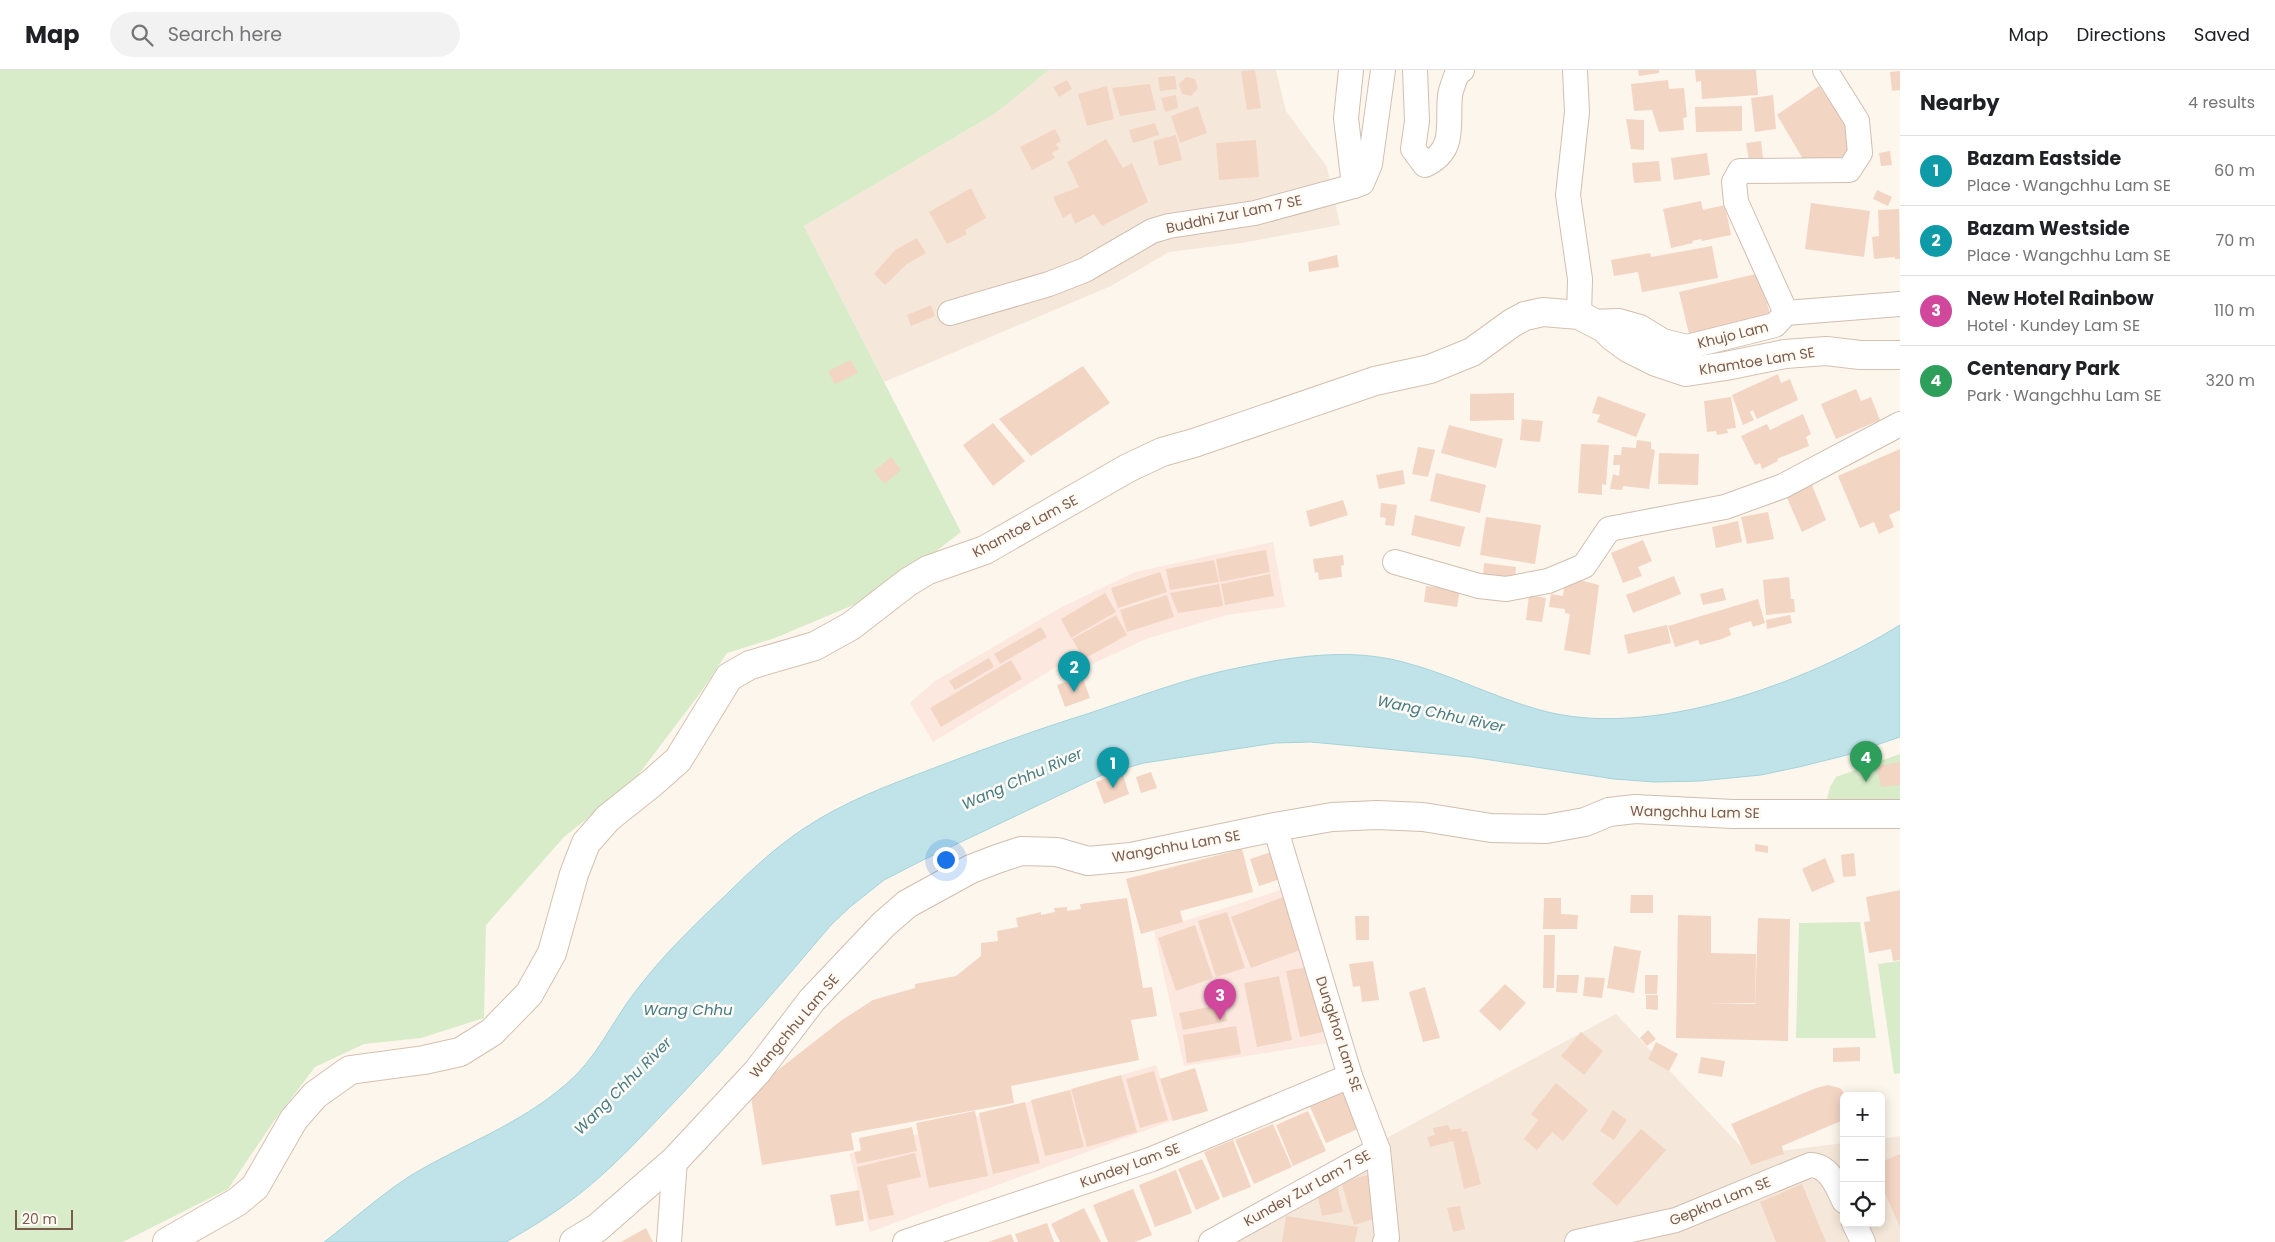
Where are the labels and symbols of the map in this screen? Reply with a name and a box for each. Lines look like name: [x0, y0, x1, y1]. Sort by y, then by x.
street label: Buddhi Zur Lam 7 SE: [1164, 190, 1304, 238]
street label: Khujo Lam: [1695, 317, 1771, 353]
street label: Khamtoe Lam SE: [1698, 342, 1816, 380]
street label: Khamtoe Lam SE: [969, 490, 1081, 562]
pin: 2: [1058, 651, 1090, 692]
water label: Wang Chhu River: [1375, 690, 1507, 737]
pin: 4: [1850, 741, 1882, 782]
water label: Wang Chhu River: [958, 742, 1086, 815]
pin: 1: [1097, 747, 1129, 788]
street label: Wangchhu Lam SE: [1630, 801, 1760, 823]
street label: Wangchhu Lam SE: [1110, 825, 1242, 867]
your location: [933, 847, 959, 873]
street label: Wangchhu Lam SE: [745, 970, 843, 1082]
street label: Dungkhor Lam SE: [1311, 974, 1367, 1094]
pin: 3: [1204, 979, 1236, 1020]
water label: Wang Chhu: [643, 999, 733, 1020]
water label: Wang Chhu River: [569, 1032, 676, 1139]
street label: Kundey Lam SE: [1077, 1138, 1183, 1192]
street label: Kundey Zur Lam 7 SE: [1240, 1145, 1374, 1231]
street label: Gepkha Lam SE: [1666, 1172, 1774, 1230]
scale bar: [15, 1207, 72, 1230]

